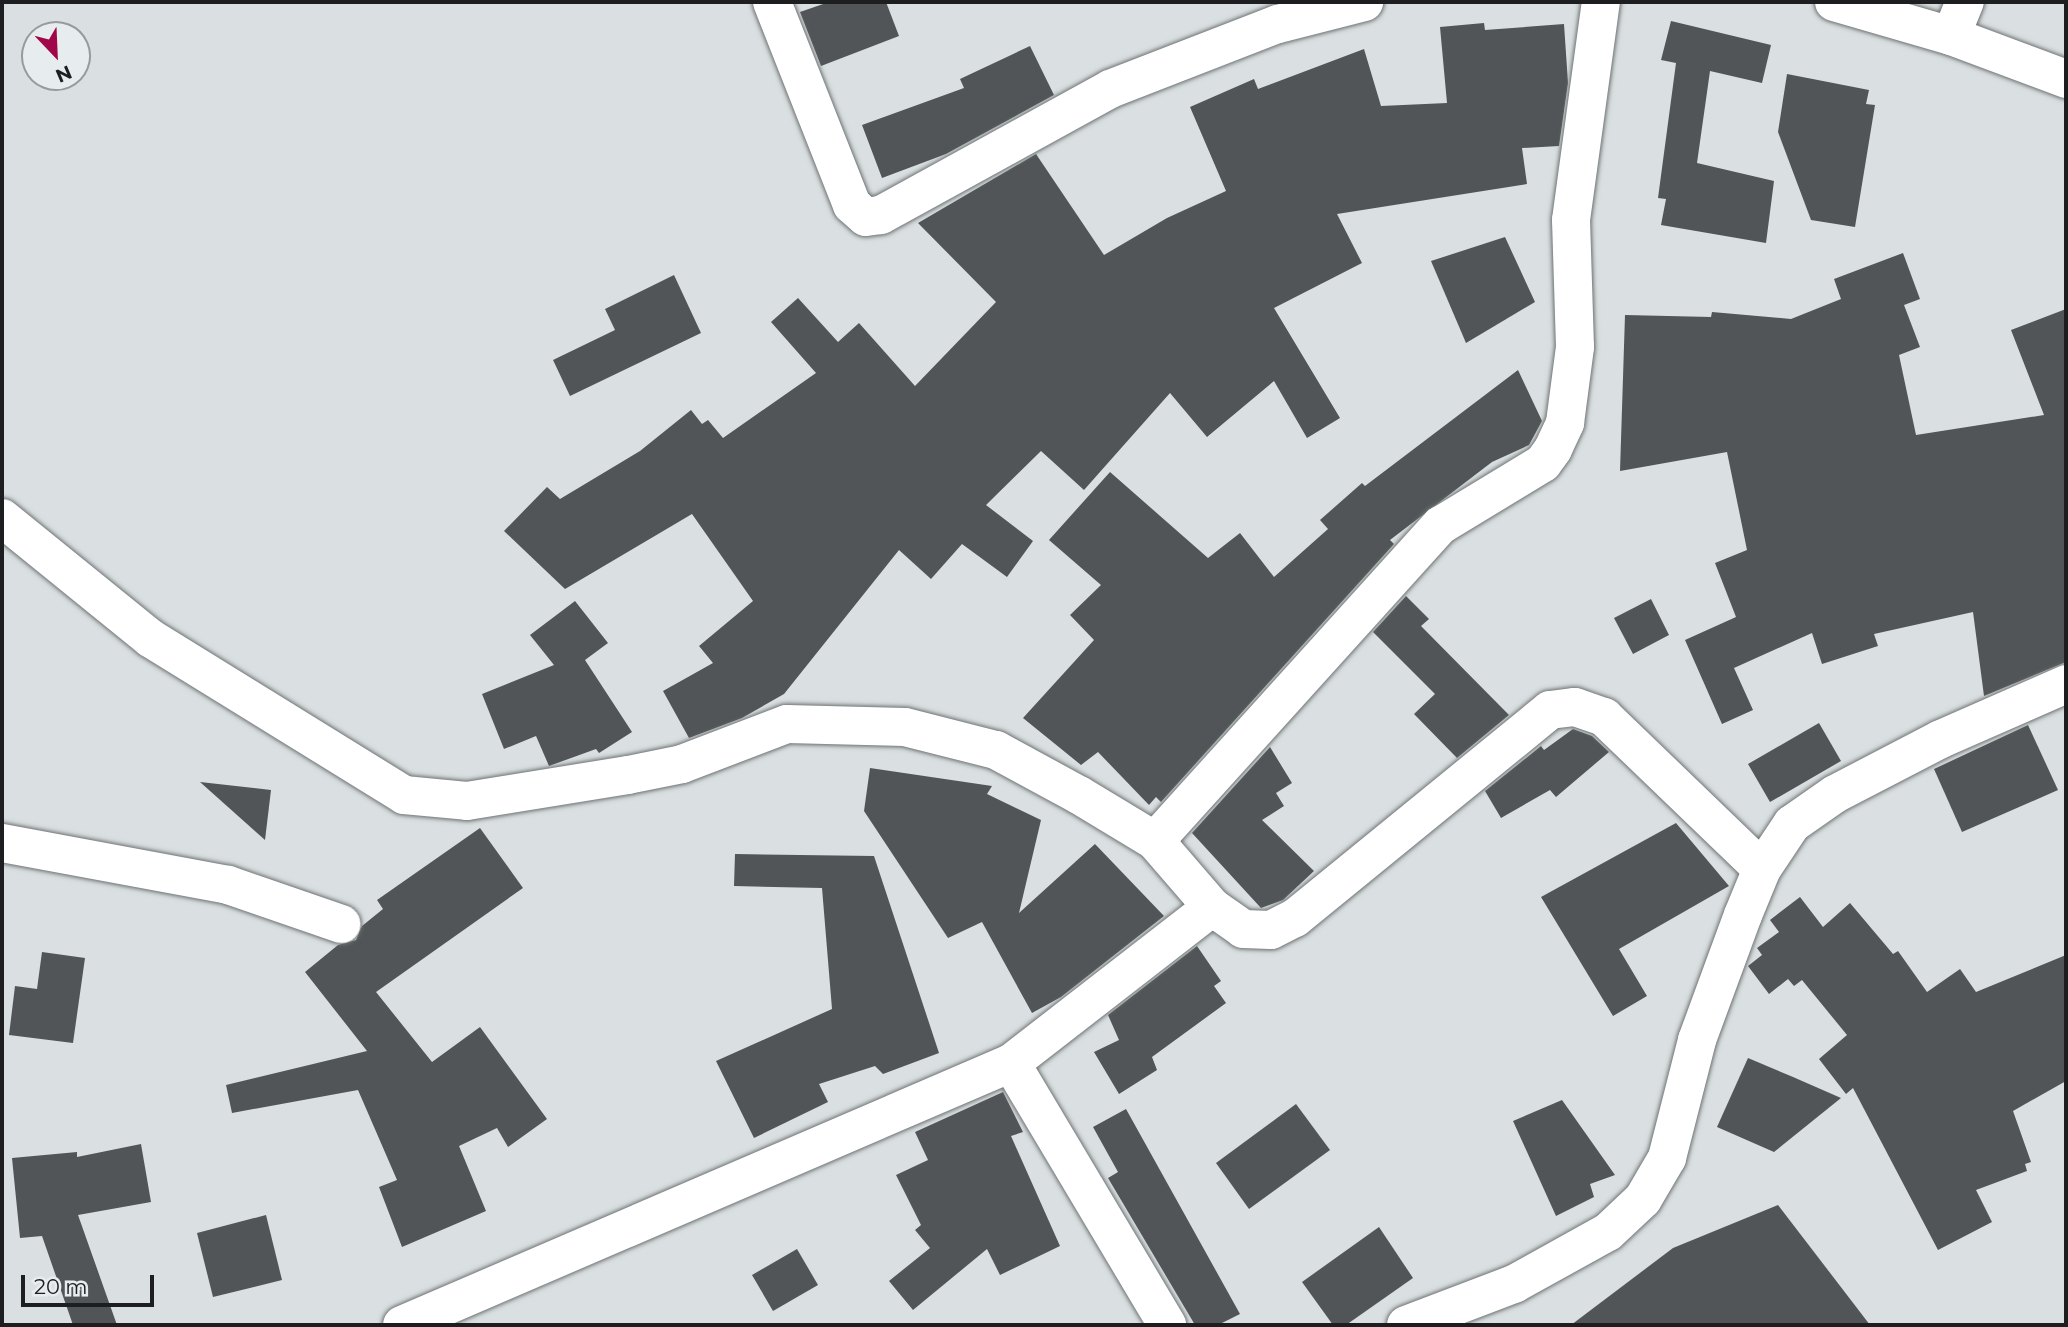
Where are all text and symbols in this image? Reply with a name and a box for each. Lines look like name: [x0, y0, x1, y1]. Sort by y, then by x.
north arrow: [21, 21, 91, 91]
text: N: [52, 60, 75, 88]
scale bar: [24, 1260, 158, 1304]
text: 20 m: [34, 1274, 88, 1299]

